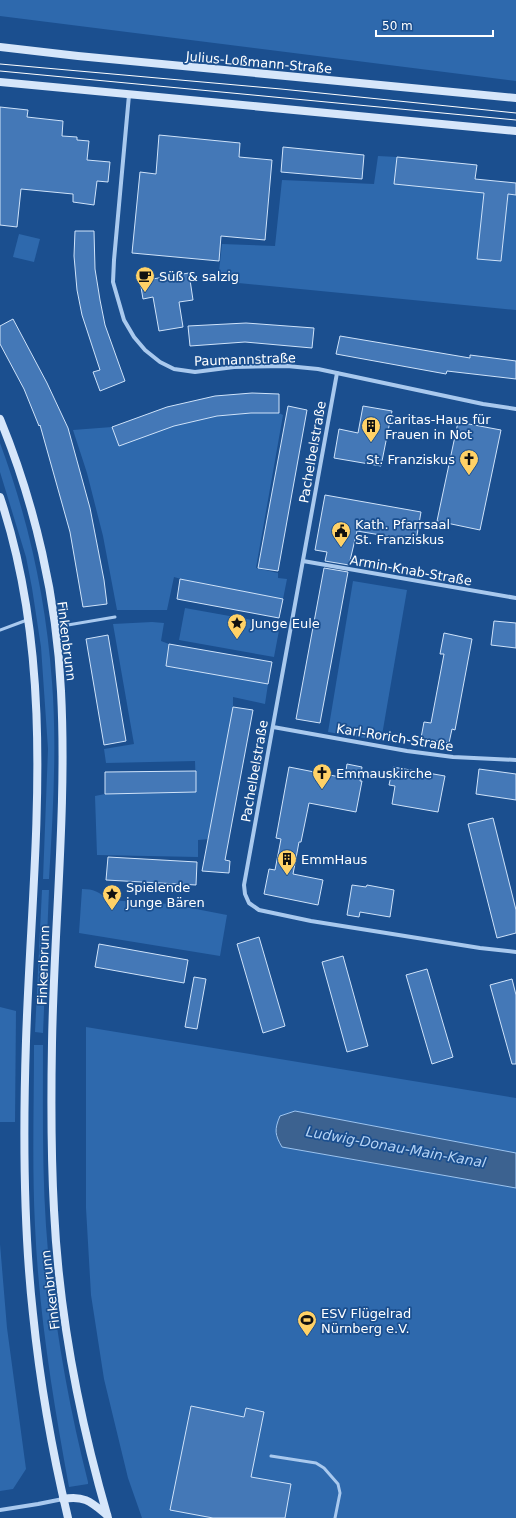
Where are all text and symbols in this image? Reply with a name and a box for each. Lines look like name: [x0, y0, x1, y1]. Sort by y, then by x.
scale bar: [376, 12, 493, 38]
text: 50 m: [382, 19, 413, 33]
street label: Julius-Loßmann-Straße: [184, 49, 333, 76]
cafe icon: Süß & salzig: [134, 265, 156, 293]
place label: Süß & salzig: [159, 269, 239, 284]
street label: Paumannstraße: [194, 350, 296, 369]
street label: Pachelbelstraße: [296, 400, 329, 504]
place label: Caritas-Haus für Frauen in Not: [385, 412, 491, 442]
building icon: Caritas-Haus für Frauen in Not: [360, 415, 382, 443]
church icon: St. Franziskus: [458, 448, 480, 476]
place label: St. Franziskus: [366, 452, 455, 467]
place label: Kath. Pfarrsaal St. Franziskus: [355, 517, 450, 547]
public building icon: Kath. Pfarrsaal St. Franziskus: [330, 520, 352, 548]
street label: Armin-Knab-Straße: [349, 552, 473, 589]
street label: Finkenbrunn: [54, 600, 79, 682]
place icon: Junge Eule: [226, 612, 248, 640]
place label: Junge Eule: [250, 616, 320, 631]
street label: Pachelbelstraße: [238, 719, 271, 823]
street label: Karl-Rorich-Straße: [335, 721, 454, 754]
church icon: Emmauskirche: [311, 762, 333, 790]
place label: Emmauskirche: [336, 766, 432, 781]
building icon: EmmHaus: [276, 848, 298, 876]
place label: EmmHaus: [301, 852, 368, 867]
place label: Spielende junge Bären: [125, 880, 205, 910]
place icon: Spielende junge Bären: [101, 883, 123, 911]
street label: Finkenbrunn: [35, 925, 52, 1005]
water label: Ludwig-Donau-Main-Kanal: [305, 1123, 487, 1171]
street label: Finkenbrunn: [38, 1249, 63, 1331]
place label: ESV Flügelrad Nürnberg e.V.: [321, 1306, 411, 1336]
sports icon: ESV Flügelrad Nürnberg e.V.: [296, 1309, 318, 1337]

